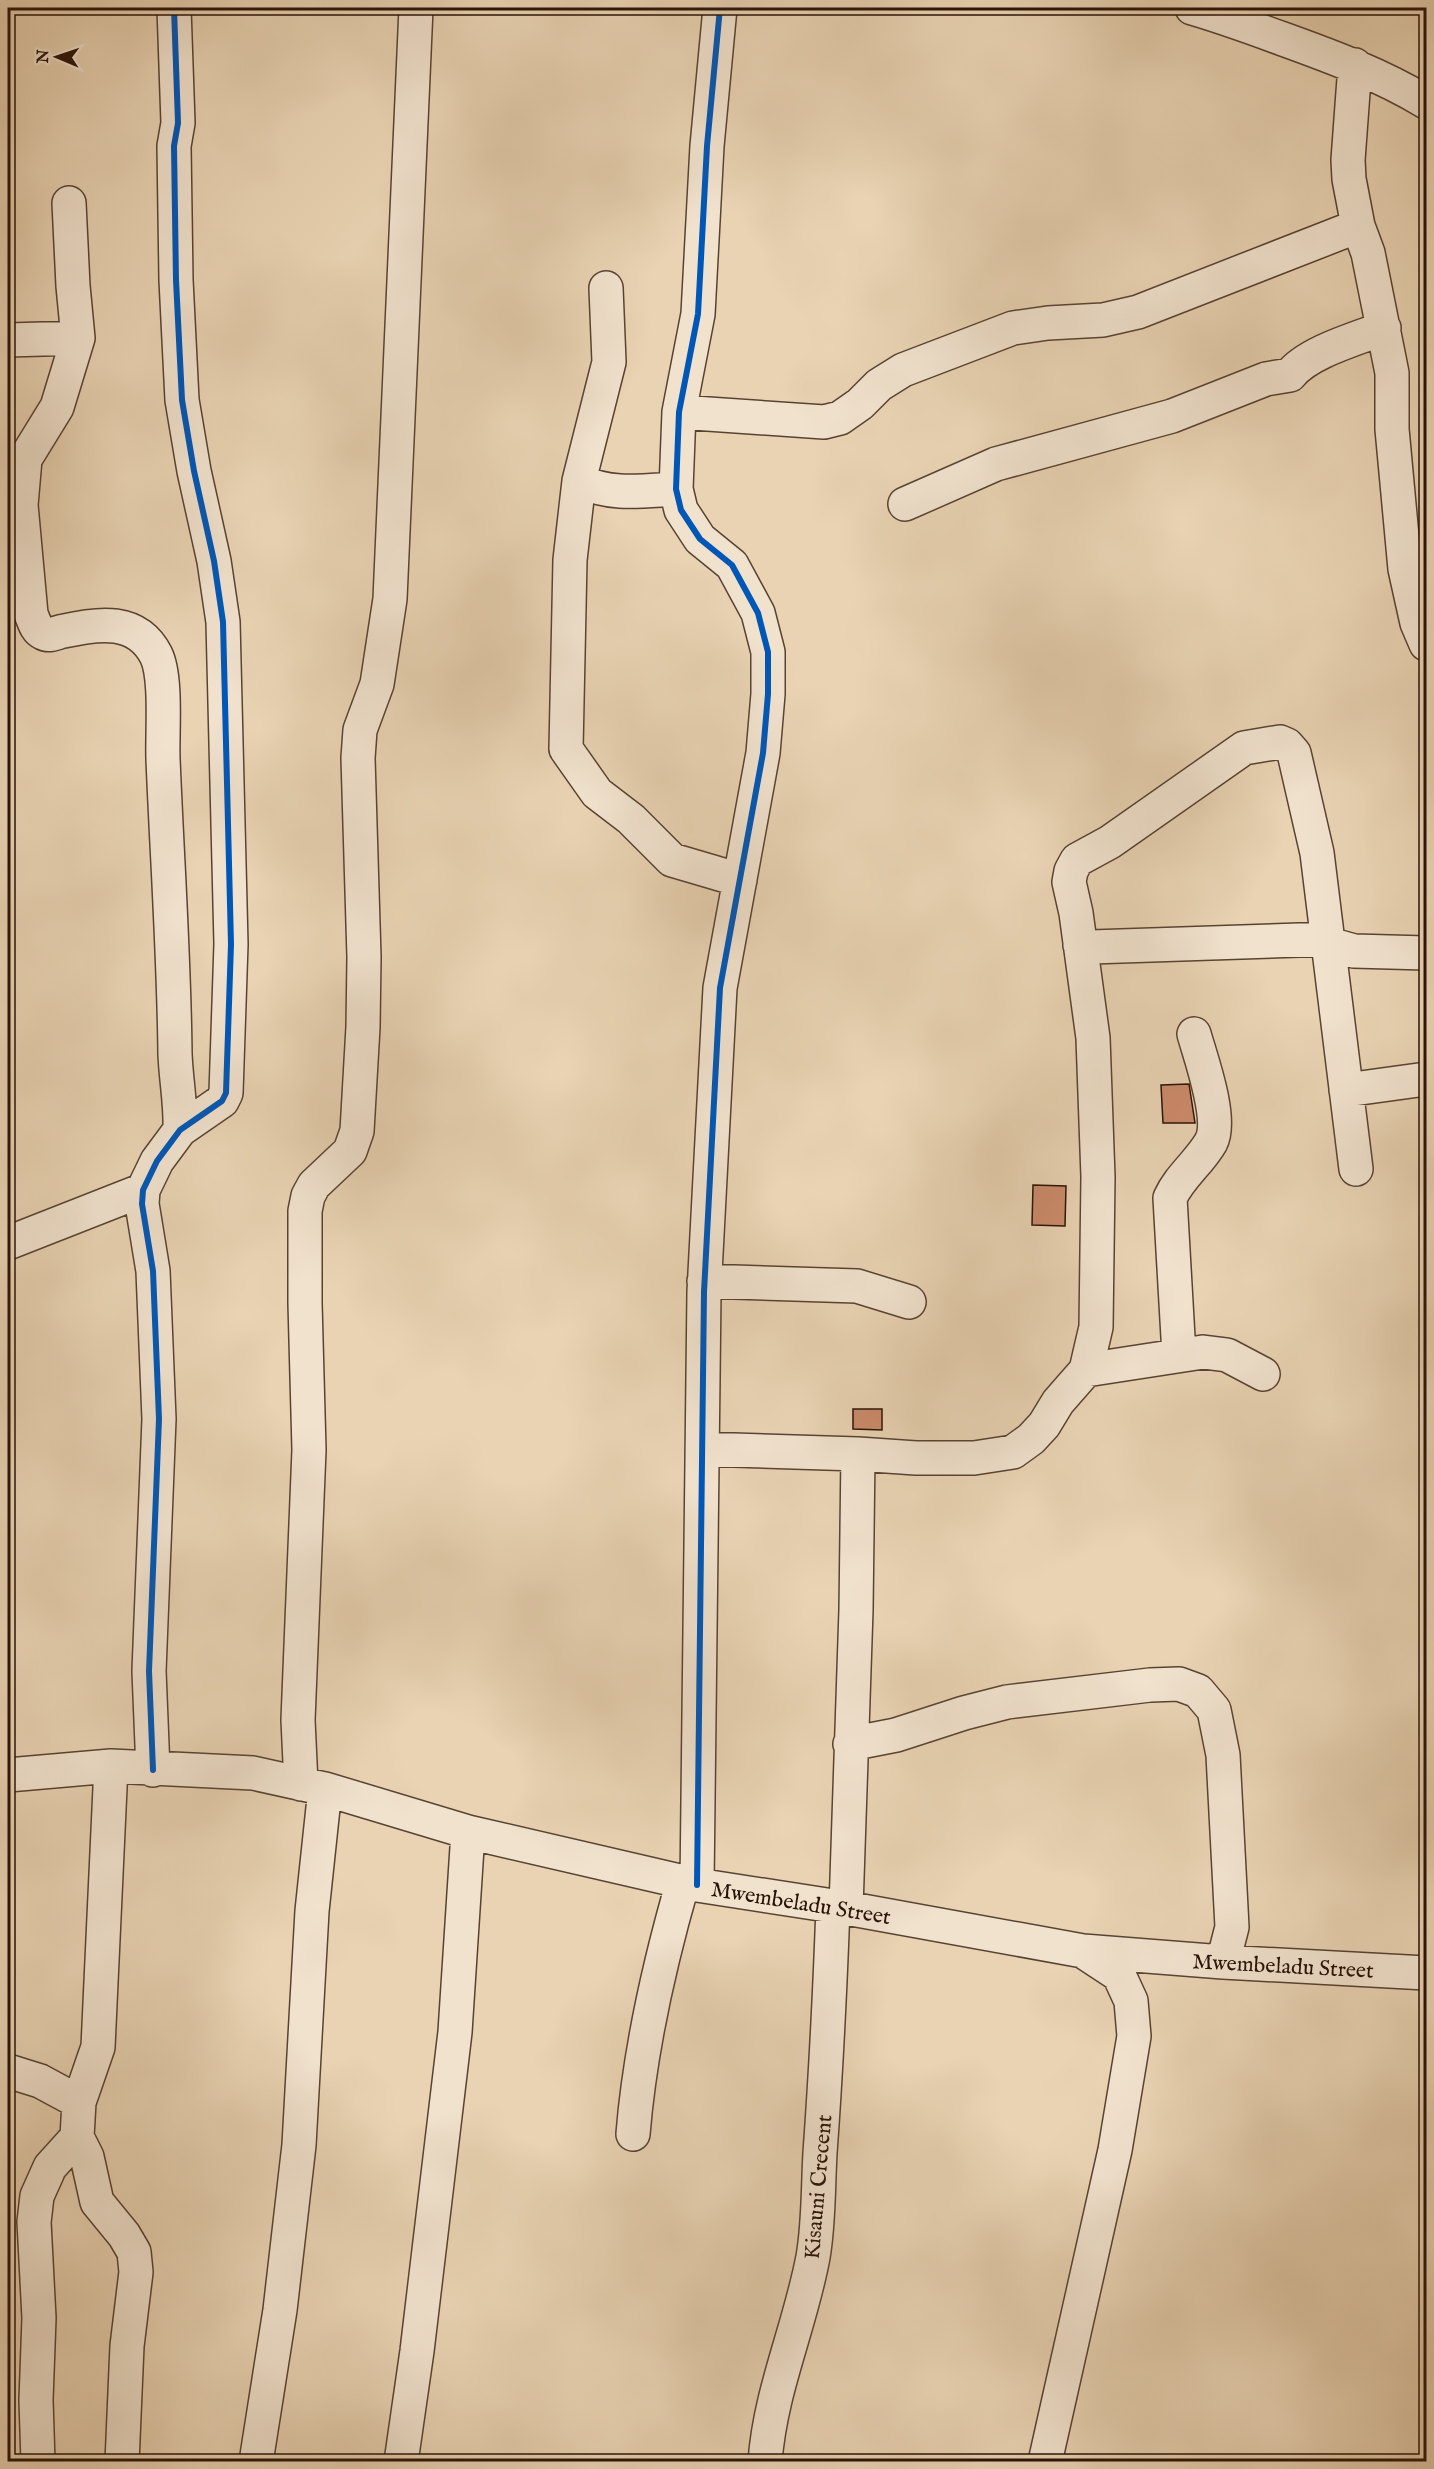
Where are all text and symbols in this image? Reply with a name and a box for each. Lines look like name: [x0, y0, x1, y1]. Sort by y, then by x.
north arrow: [27, 27, 87, 87]
text: N: [34, 49, 54, 65]
street label: Mwembeladu Street: [709, 1876, 893, 1932]
street label: Mwembeladu Street: [1192, 1948, 1375, 1986]
street label: Kisauni Crecent: [799, 2113, 839, 2261]

